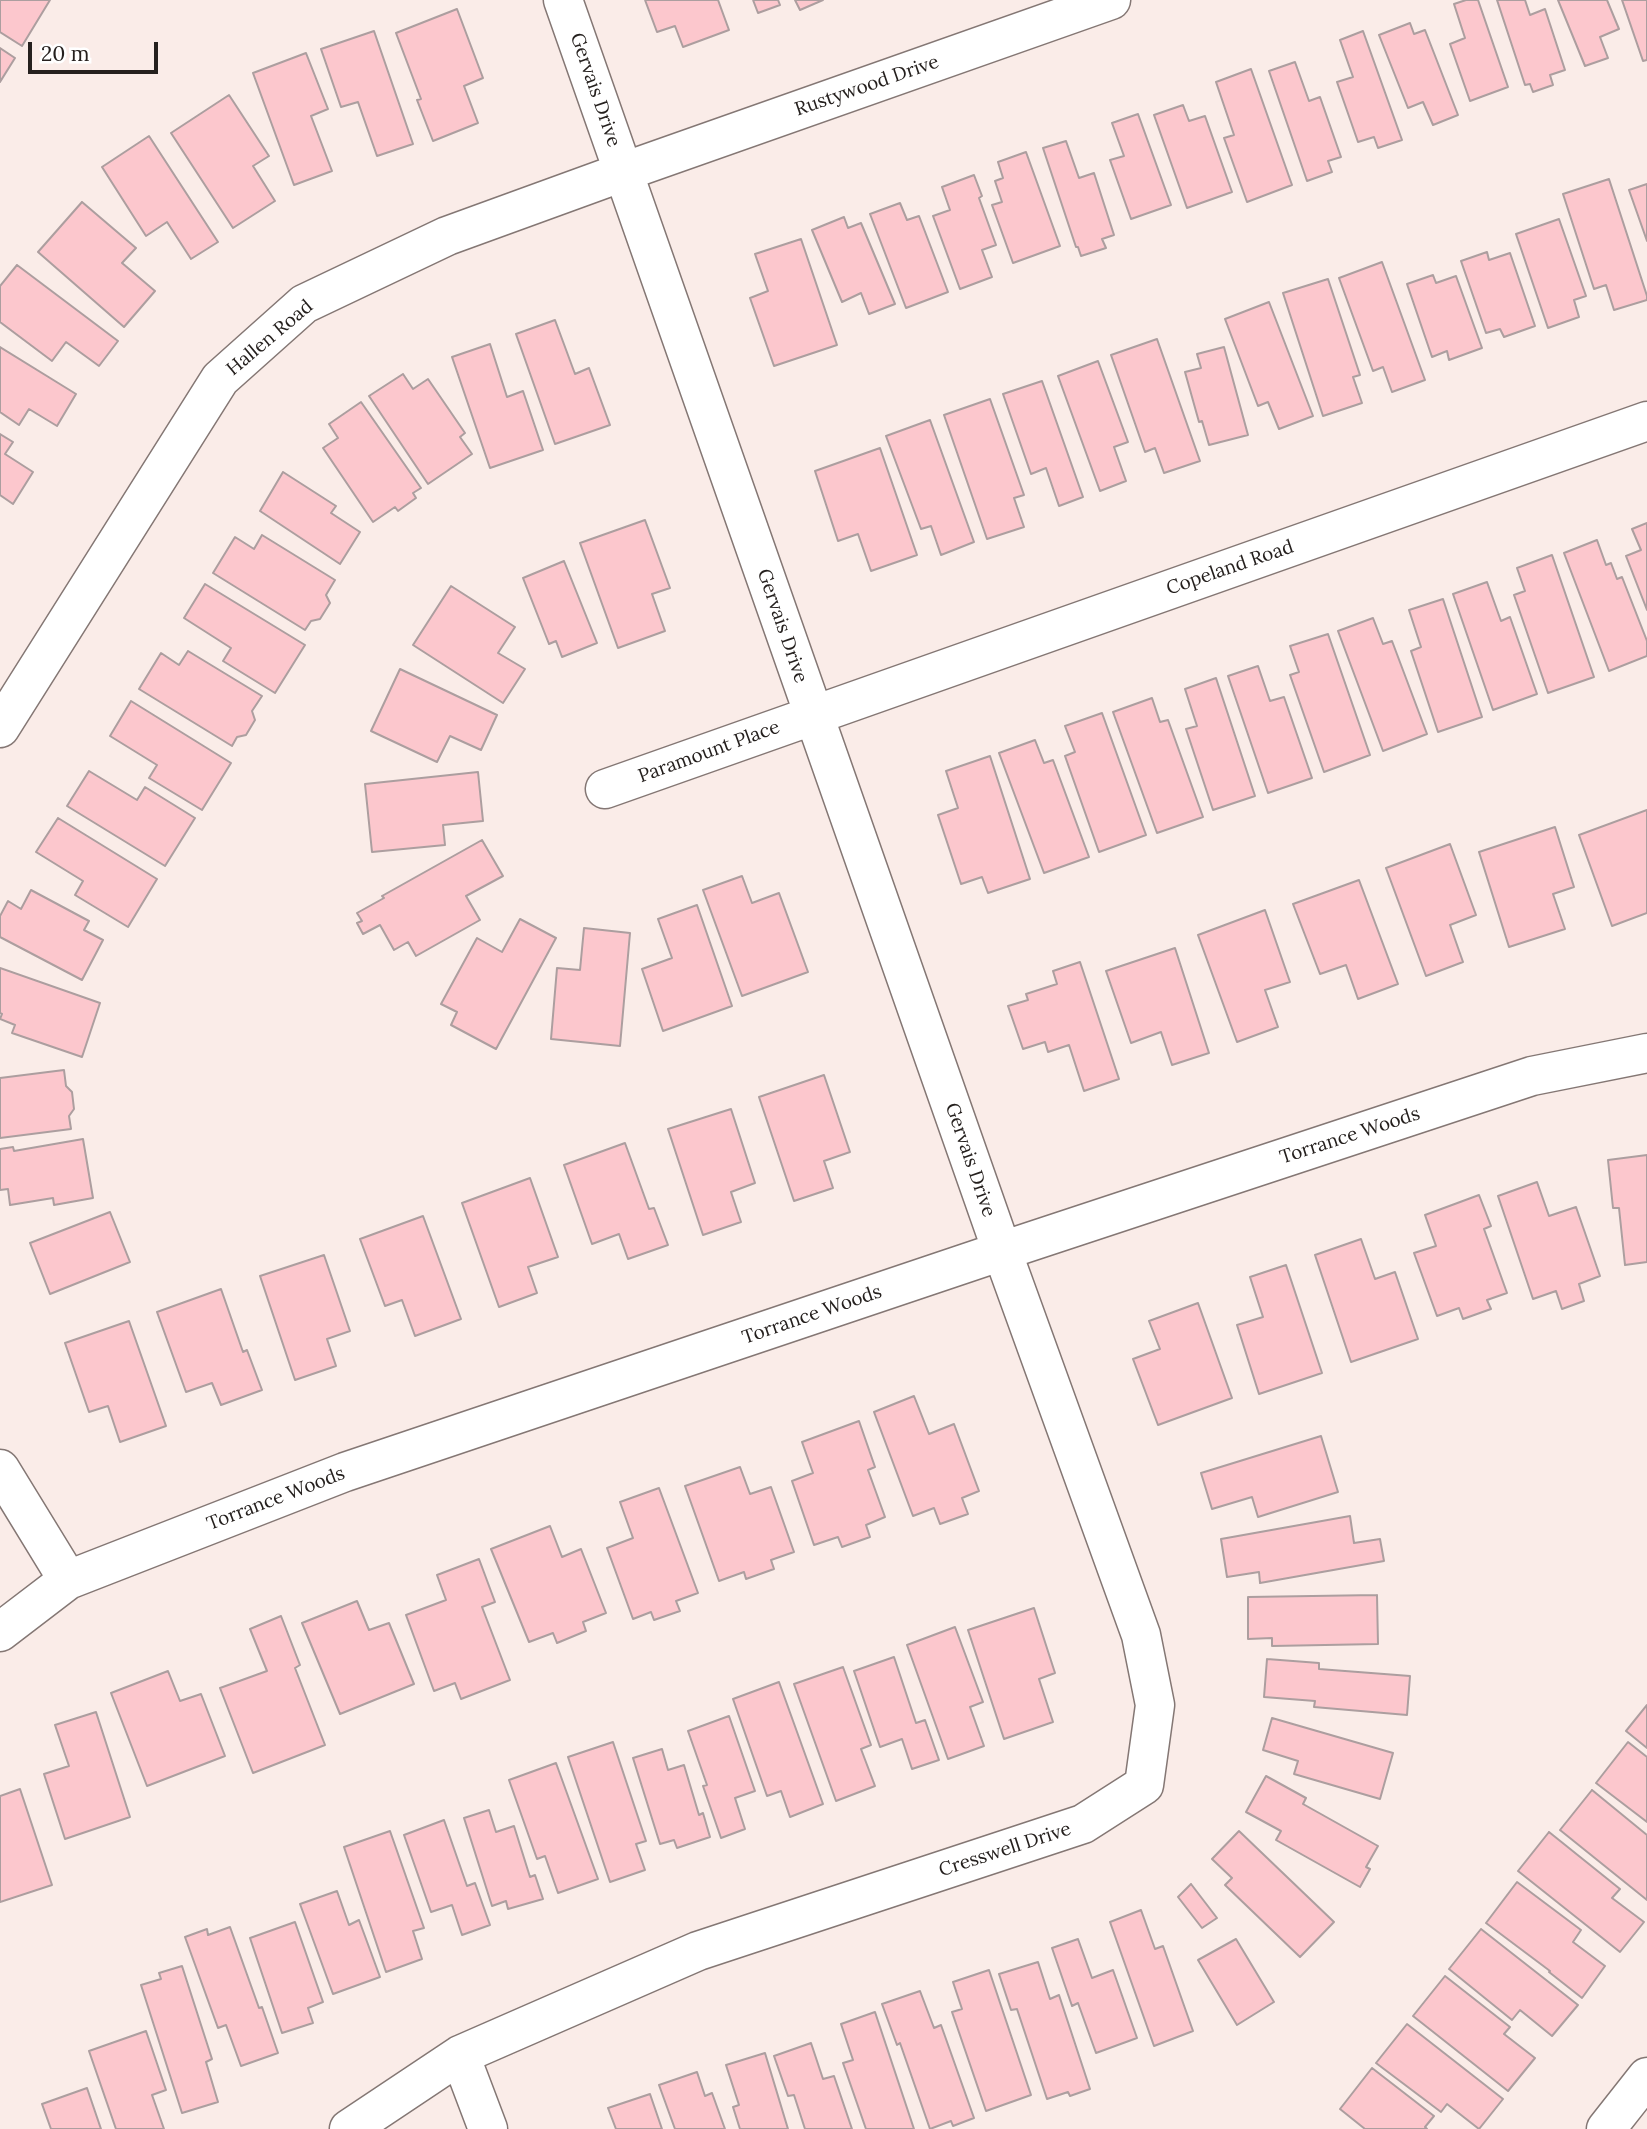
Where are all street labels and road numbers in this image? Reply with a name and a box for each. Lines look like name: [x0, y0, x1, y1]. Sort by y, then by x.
street label: Gervais Drive: [565, 30, 625, 150]
street label: Rustywood Drive: [792, 51, 942, 121]
street label: Hallen Road: [222, 295, 318, 381]
street label: Copeland Road: [1163, 536, 1297, 600]
street label: Gervais Drive: [752, 566, 812, 686]
street label: Paramount Place: [635, 716, 783, 788]
street label: Gervais Drive: [940, 1100, 1000, 1220]
street label: Torrance Woods: [1277, 1103, 1423, 1169]
street label: Torrance Woods: [739, 1280, 885, 1350]
street label: Torrance Woods: [204, 1462, 348, 1536]
street label: Cresswell Drive: [936, 1818, 1074, 1882]

